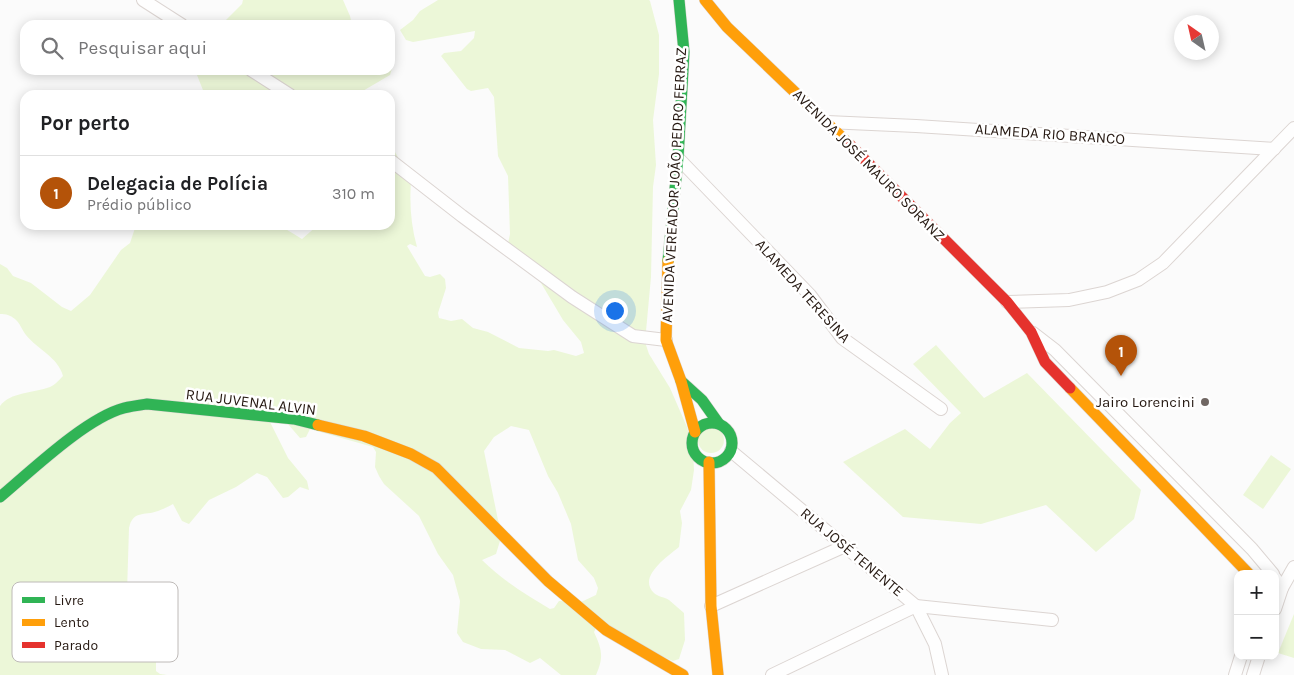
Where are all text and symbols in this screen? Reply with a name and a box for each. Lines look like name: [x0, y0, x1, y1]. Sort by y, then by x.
north arrow: [1174, 15, 1219, 60]
search box: [20, 20, 395, 75]
icon: search: [38, 34, 66, 62]
text: Pesquisar aqui: [78, 37, 207, 59]
street label: AVENIDA VEREADOR JOÃO PEDRO FERRAZ: [658, 47, 690, 323]
street label: AVENIDA JOSÉ MAURO SORANZ: [789, 85, 949, 245]
text: Por perto: [40, 111, 130, 135]
street label: ALAMEDA RIO BRANCO: [974, 120, 1126, 148]
text: Delegacia de Polícia: [87, 173, 268, 195]
text: 1: [53, 184, 59, 203]
text: 310 m: [332, 184, 375, 203]
text: Prédio público: [87, 195, 191, 214]
street label: ALAMEDA TERESINA: [752, 235, 854, 347]
your location: [602, 298, 628, 324]
pin: 1: [1105, 335, 1137, 376]
street label: RUA JUVENAL ALVIN: [185, 385, 317, 419]
place label: Jairo Lorencini: [1096, 393, 1195, 411]
marker: Jairo Lorencini: [1199, 396, 1211, 408]
street label: RUA JOSÉ TENENTE: [797, 504, 907, 600]
map controls: [1234, 570, 1279, 660]
button: +: [1234, 570, 1279, 615]
legend: [12, 582, 178, 662]
text: Livre: [54, 592, 84, 609]
text: Lento: [54, 614, 89, 631]
button: −: [1234, 615, 1279, 660]
text: Parado: [54, 637, 98, 654]

